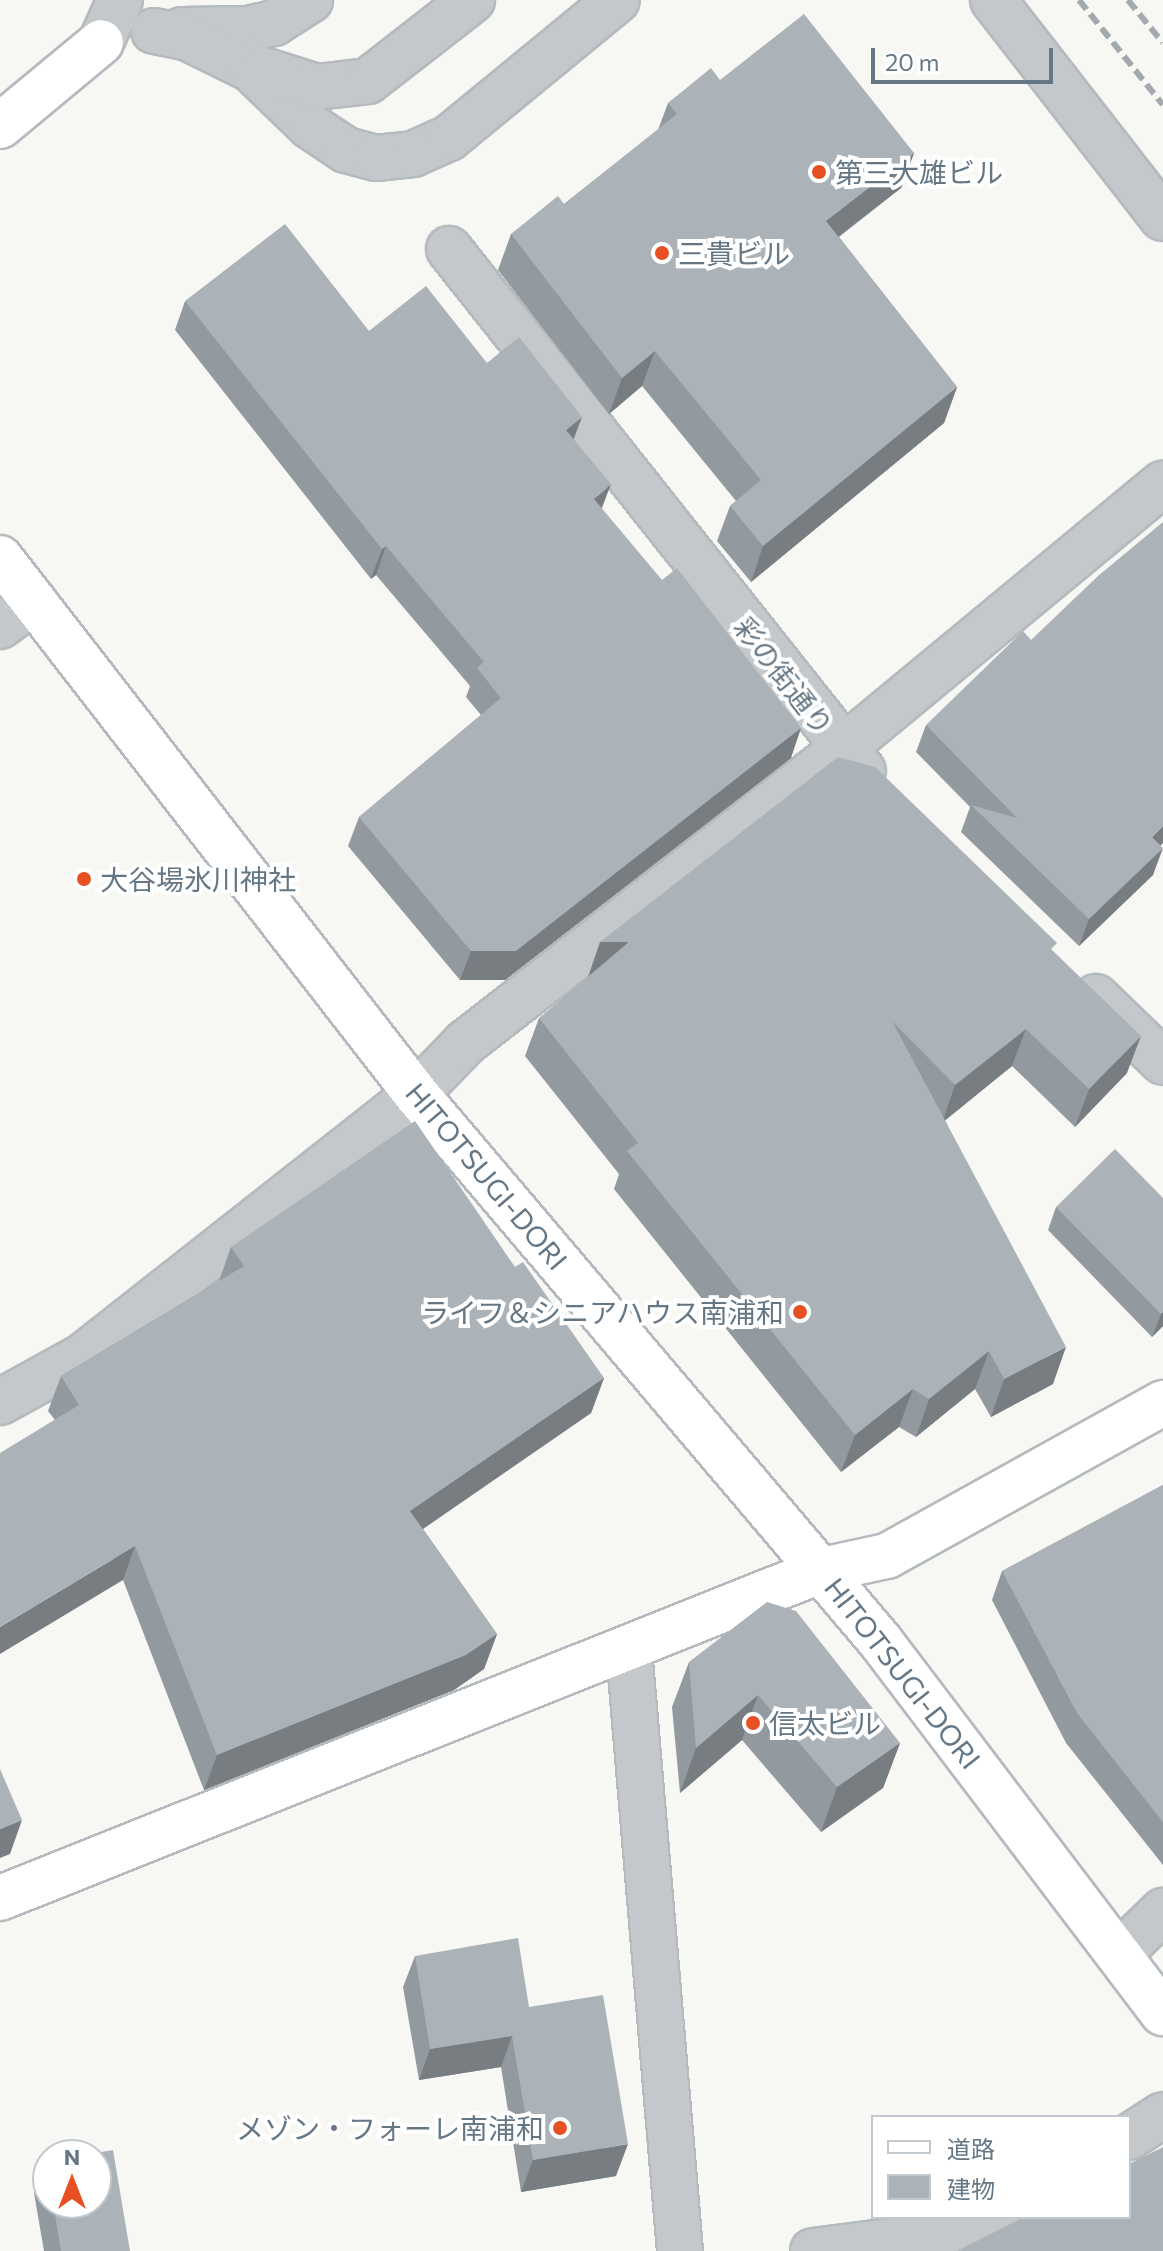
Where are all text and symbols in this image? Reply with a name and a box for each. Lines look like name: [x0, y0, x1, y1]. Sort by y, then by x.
scale bar: [875, 32, 1057, 82]
text: 20 m: [885, 47, 939, 76]
place label: 第三大雄ビル: [835, 155, 1003, 189]
marker: 第三大雄ビル: [810, 163, 828, 181]
place label: 三貴ビル: [678, 236, 790, 270]
marker: 三貴ビル: [653, 244, 671, 262]
street label: 彩の街通り: [728, 610, 840, 742]
place label: 大谷場氷川神社: [100, 862, 296, 896]
marker: 大谷場氷川神社: [75, 870, 93, 888]
street label: HITOTSUGI-DORI: [399, 1076, 575, 1276]
place label: ライフ＆シニアハウス南浦和: [420, 1295, 784, 1329]
marker: ライフ＆シニアハウス南浦和: [791, 1303, 809, 1321]
street label: HITOTSUGI-DORI: [818, 1571, 988, 1775]
place label: 信太ビル: [769, 1706, 881, 1740]
marker: 信太ビル: [744, 1714, 762, 1732]
place label: メゾン・フォーレ南浦和: [236, 2111, 544, 2145]
legend: [871, 2115, 1131, 2219]
marker: メゾン・フォーレ南浦和: [551, 2119, 569, 2137]
text: 道路: [947, 2134, 995, 2163]
north arrow: [32, 2139, 112, 2219]
text: N: [64, 2143, 80, 2170]
text: 建物: [947, 2174, 995, 2203]

